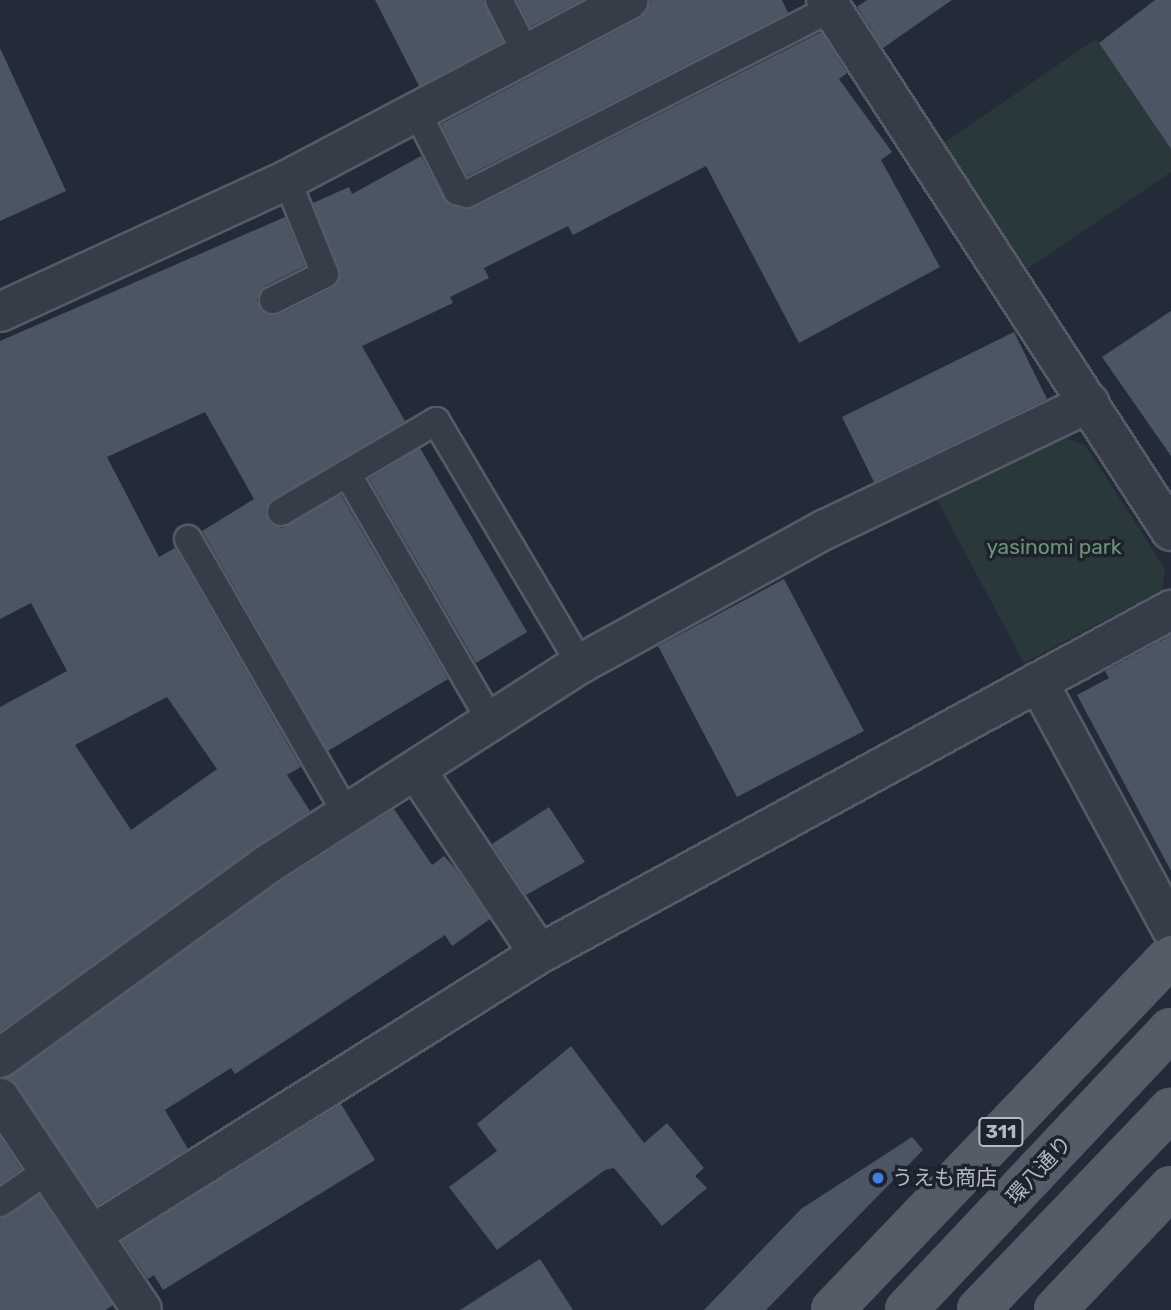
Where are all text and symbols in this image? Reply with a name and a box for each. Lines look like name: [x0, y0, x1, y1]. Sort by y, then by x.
park label: yasinomi park: [986, 534, 1122, 560]
road number: 311: [978, 1116, 1024, 1148]
street label: 環八通り: [1001, 1131, 1077, 1209]
place label: うえも商店: [892, 1165, 997, 1191]
marker: うえも商店: [870, 1170, 886, 1186]

